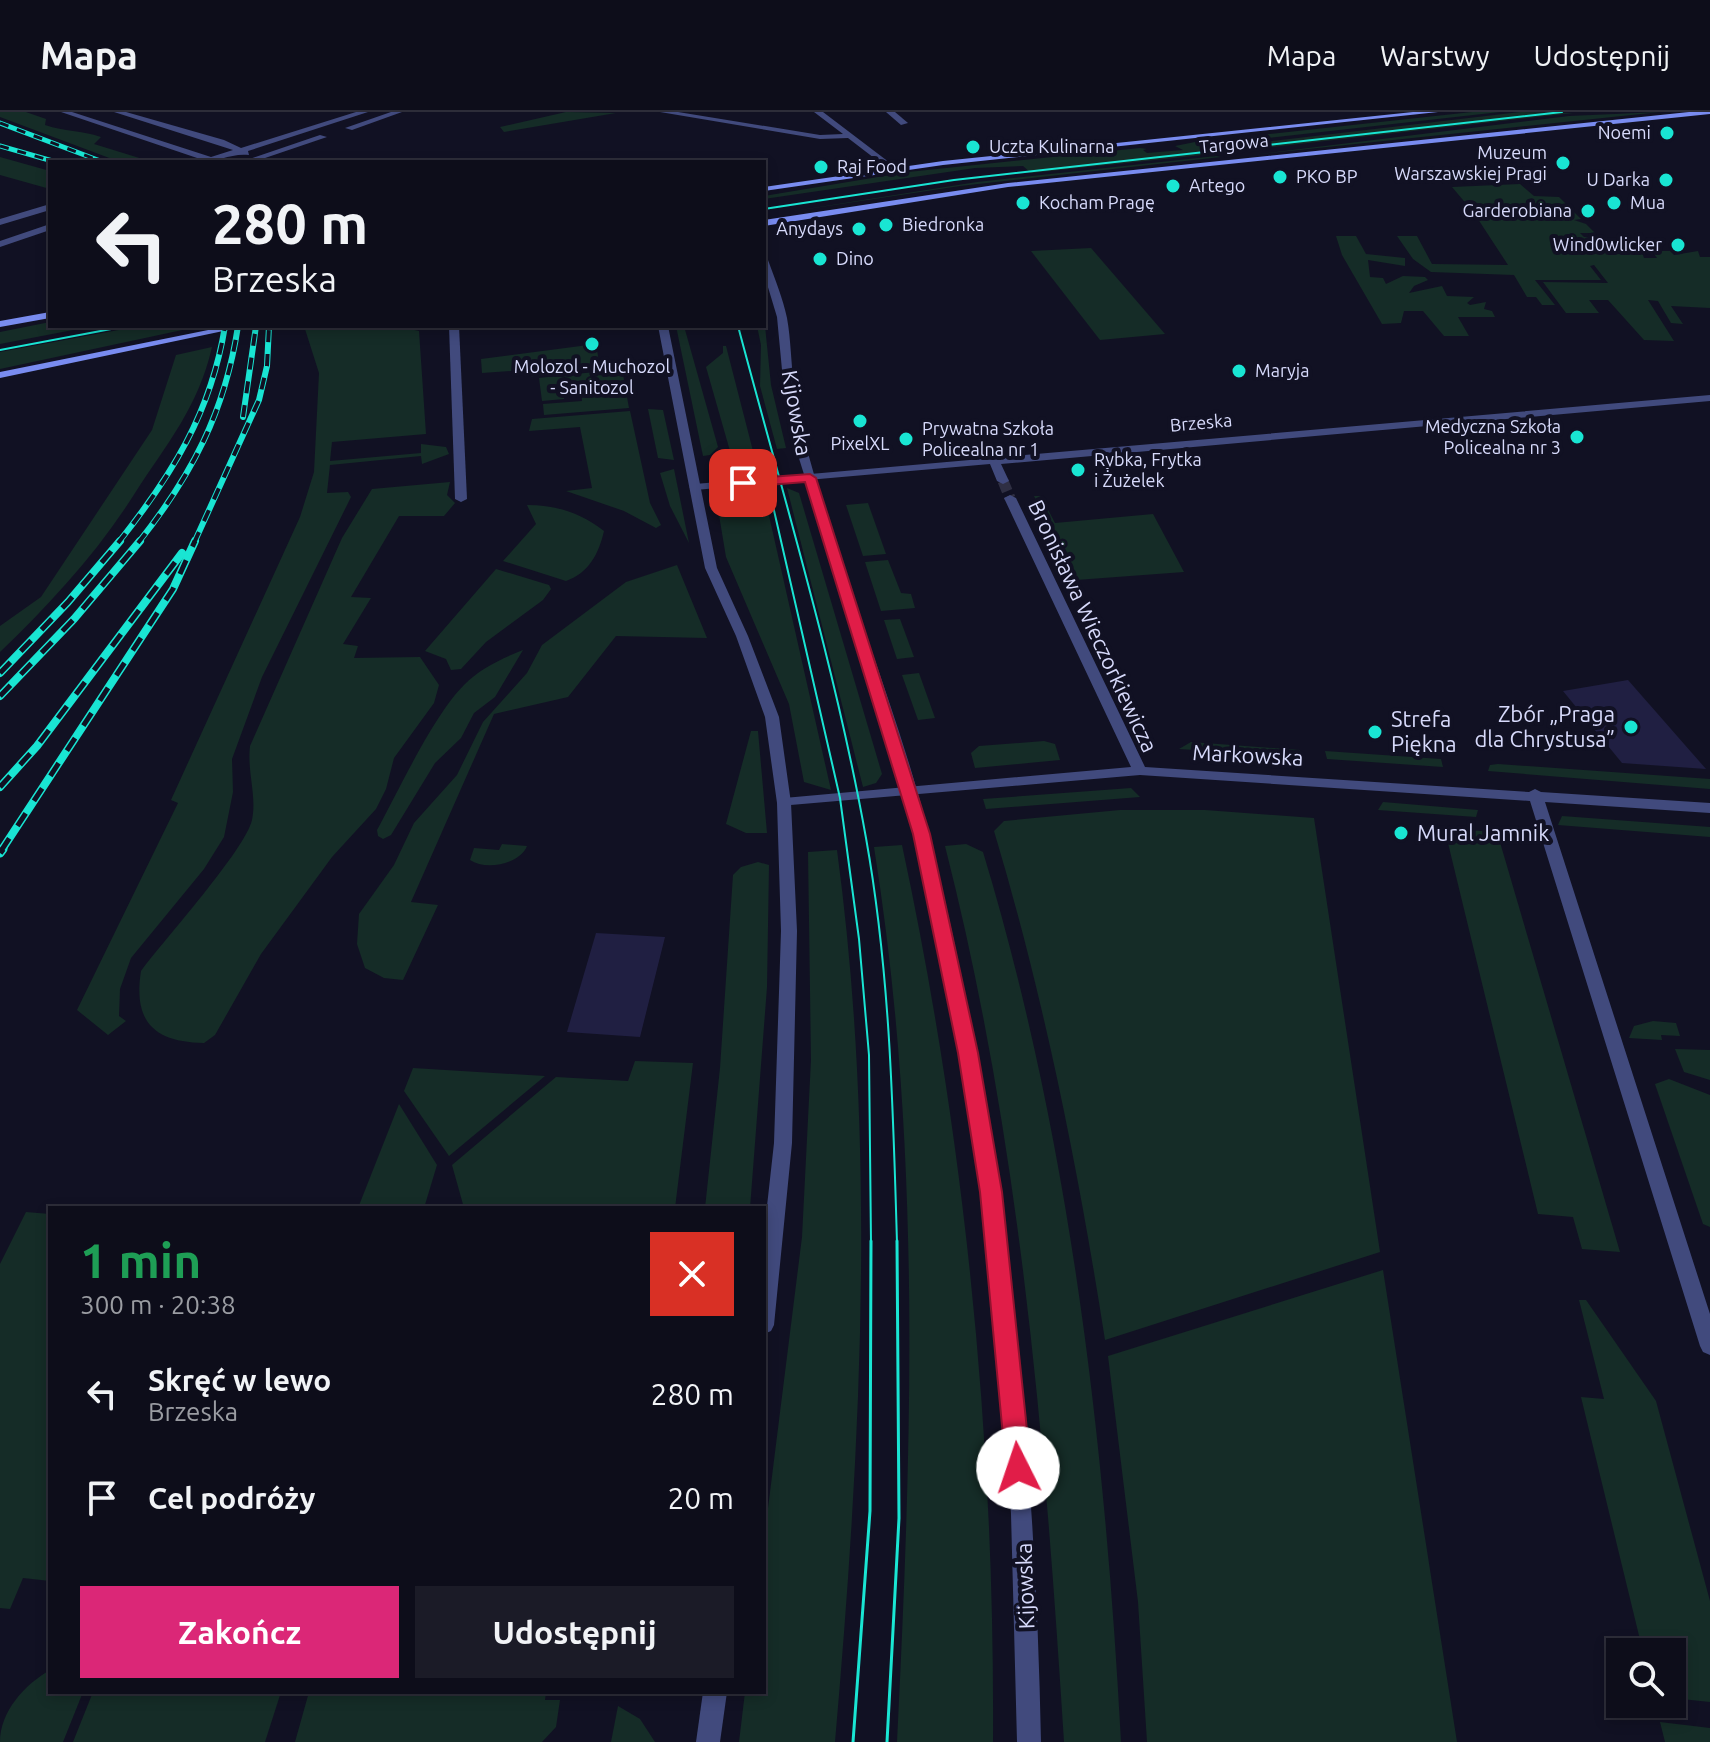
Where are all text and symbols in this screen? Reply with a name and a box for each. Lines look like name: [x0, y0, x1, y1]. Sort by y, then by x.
text: Mapa: [40, 34, 138, 76]
text: Mapa: [1267, 40, 1336, 71]
text: Warstwy: [1380, 40, 1490, 71]
text: Udostępnij: [1534, 40, 1670, 71]
place label: Noemi: [1598, 122, 1651, 142]
marker: Noemi: [1658, 124, 1676, 142]
street label: Targowa: [1198, 129, 1269, 157]
place label: Uczta Kulinarna: [989, 136, 1115, 156]
marker: Uczta Kulinarna: [964, 138, 982, 156]
place label: Muzeum Warszawskiej Pragi: [1394, 142, 1547, 183]
marker: Muzeum Warszawskiej Pragi: [1554, 154, 1572, 172]
place label: Raj Food: [837, 156, 907, 176]
marker: Raj Food: [812, 158, 830, 176]
place label: PKO BP: [1296, 166, 1358, 186]
marker: PKO BP: [1271, 168, 1289, 186]
place label: U Darka: [1586, 169, 1650, 189]
marker: U Darka: [1657, 171, 1675, 189]
place label: Artego: [1189, 175, 1245, 195]
marker: Artego: [1164, 177, 1182, 195]
icon: left: [80, 192, 184, 296]
text: 280 m: [212, 192, 368, 255]
place label: Kocham Pragę: [1039, 192, 1155, 212]
place label: Mua: [1630, 192, 1665, 212]
marker: Kocham Pragę: [1014, 194, 1032, 212]
marker: Mua: [1605, 194, 1623, 212]
place label: Garderobiana: [1463, 200, 1572, 220]
marker: Garderobiana: [1579, 202, 1597, 220]
place label: Biedronka: [902, 214, 984, 234]
marker: Biedronka: [877, 216, 895, 234]
place label: Anydays: [776, 218, 843, 238]
marker: Anydays: [850, 220, 868, 238]
place label: Wind0wlicker: [1553, 234, 1662, 254]
marker: Wind0wlicker: [1669, 236, 1687, 254]
place label: Dino: [836, 248, 874, 268]
marker: Dino: [811, 250, 829, 268]
text: Brzeska: [212, 258, 337, 299]
marker: Molozol - Muchozol - Sanitozol: [583, 335, 601, 353]
place label: Molozol - Muchozol - Sanitozol: [514, 356, 670, 397]
place label: Maryja: [1255, 360, 1309, 380]
marker: Maryja: [1230, 362, 1248, 380]
street label: Kijowska: [778, 368, 817, 458]
street label: Brzeska: [1169, 409, 1233, 435]
marker: PixelXL: [851, 412, 869, 430]
place label: Medyczna Szkoła Policealna nr 3: [1425, 416, 1561, 457]
place label: Prywatna Szkoła Policealna nr 1: [922, 418, 1054, 459]
marker: Medyczna Szkoła Policealna nr 3: [1568, 428, 1586, 446]
marker: Prywatna Szkoła Policealna nr 1: [897, 430, 915, 448]
place label: PixelXL: [831, 433, 889, 453]
pin: [709, 449, 777, 517]
place label: Rybka, Frytka i Żużelek: [1094, 449, 1202, 490]
icon: arrive: [721, 461, 765, 505]
marker: Rybka, Frytka i Żużelek: [1069, 461, 1087, 479]
street label: Bronisława Wieczorkiewicza: [1024, 496, 1163, 756]
place label: Zbór „Praga dla Chrystusa”: [1474, 701, 1615, 751]
place label: Strefa Piękna: [1391, 706, 1457, 756]
marker: Zbór „Praga dla Chrystusa”: [1622, 718, 1640, 736]
marker: Strefa Piękna: [1366, 723, 1384, 741]
street label: Markowska: [1192, 739, 1304, 770]
place label: Mural Jamnik: [1417, 820, 1549, 845]
marker: Mural Jamnik: [1392, 824, 1410, 842]
button: close: [650, 1232, 734, 1316]
text: 1 min: [80, 1233, 201, 1287]
text: 300 m · 20:38: [80, 1290, 236, 1319]
text: Skręć w lewo: [148, 1363, 331, 1397]
icon: left: [80, 1372, 124, 1416]
text: 280 m: [650, 1377, 734, 1411]
text: Brzeska: [148, 1397, 238, 1426]
position arrow: [976, 1426, 1060, 1510]
icon: arrive: [80, 1476, 124, 1520]
text: Cel podróży: [148, 1481, 315, 1515]
text: 20 m: [667, 1481, 734, 1515]
street label: Kijowska: [1011, 1542, 1039, 1630]
button: Zakończ: [80, 1586, 399, 1678]
button: Udostępnij: [415, 1586, 734, 1678]
map controls: [1606, 1638, 1686, 1718]
button: search: [1606, 1638, 1686, 1718]

